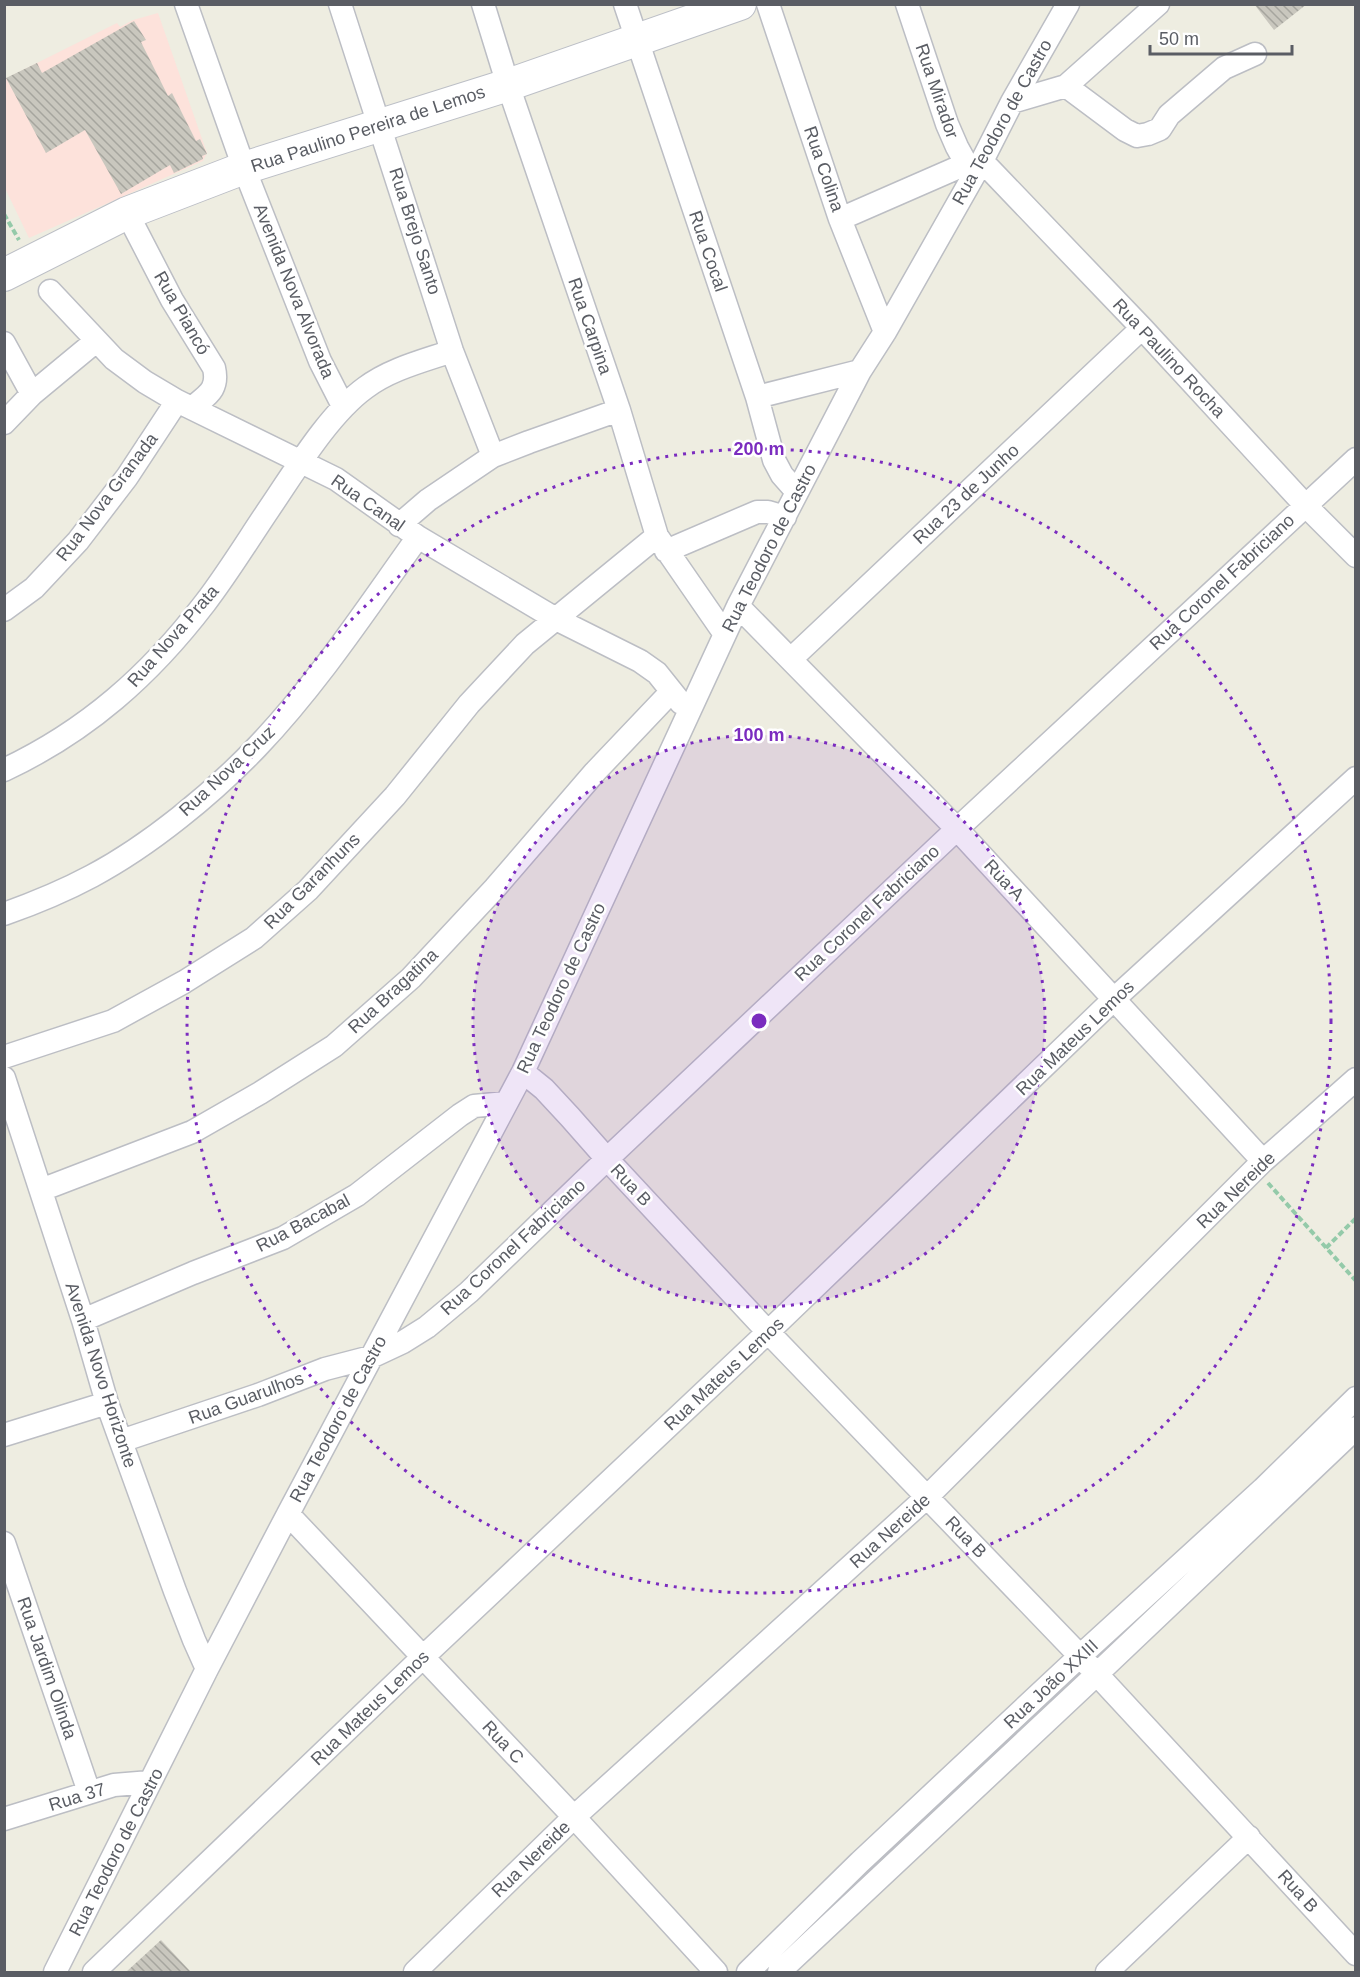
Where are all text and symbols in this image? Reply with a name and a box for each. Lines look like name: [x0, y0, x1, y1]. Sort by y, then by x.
scale bar: [1150, 18, 1292, 56]
text: 50 m: [1159, 29, 1199, 49]
street label: Rua Teodoro de Castro: [948, 36, 1056, 208]
street label: Rua Mirador: [911, 41, 963, 141]
street label: Rua Paulino Pereira de Lemos: [248, 82, 488, 176]
street label: Rua Colina: [800, 124, 848, 215]
street label: Rua Brejo Santo: [385, 165, 445, 297]
street label: Avenida Nova Alvorada: [250, 201, 339, 382]
street label: Rua Cocal: [685, 208, 731, 294]
street label: Rua Piancó: [150, 268, 214, 358]
street label: Rua Carpina: [564, 275, 616, 378]
street label: Rua Paulino Rocha: [1109, 294, 1230, 422]
street label: Rua Nova Granada: [52, 428, 162, 565]
text: 200 m: [733, 439, 785, 459]
street label: Rua 23 de Junho: [909, 440, 1023, 548]
street label: Rua Teodoro de Castro: [718, 461, 820, 635]
street label: Rua Canal: [327, 470, 409, 536]
street label: Rua Coronel Fabriciano: [1146, 510, 1298, 654]
street label: Rua Nova Prata: [123, 580, 223, 691]
street label: Rua Nova Cruz: [175, 722, 279, 820]
text: 100 m: [733, 725, 785, 745]
street label: Rua Garanhuns: [260, 829, 364, 933]
street label: Rua Coronel Fabriciano: [791, 841, 943, 985]
street label: Rua A: [980, 855, 1028, 905]
street label: Rua Teodoro de Castro: [513, 900, 609, 1076]
street label: Rua Bragatina: [344, 944, 443, 1038]
street label: Rua Mateus Lemos: [1012, 977, 1138, 1099]
centre of rings: [749, 1011, 769, 1031]
street label: Rua Nereide: [1193, 1148, 1279, 1232]
street label: Rua B: [607, 1160, 655, 1210]
street label: Rua Coronel Fabriciano: [437, 1175, 589, 1319]
street label: Rua Bacabal: [253, 1190, 353, 1256]
street label: Avenida Novo Horizonte: [62, 1280, 140, 1470]
street label: Rua Mateus Lemos: [660, 1313, 788, 1435]
street label: Rua Teodoro de Castro: [286, 1332, 390, 1506]
street label: Rua Guarulhos: [186, 1368, 306, 1428]
street label: Rua Nereide: [846, 1490, 934, 1572]
street label: Rua B: [941, 1512, 991, 1562]
street label: Rua Jardim Olinda: [13, 1594, 81, 1743]
street label: Rua João XXIII: [1000, 1635, 1102, 1733]
street label: Rua Mateus Lemos: [307, 1647, 433, 1769]
street label: Rua C: [478, 1717, 528, 1767]
street label: Rua Teodoro de Castro: [65, 1765, 167, 1939]
street label: Rua 37: [46, 1779, 108, 1815]
street label: Rua Nereide: [488, 1817, 574, 1901]
street label: Rua B: [1274, 1866, 1322, 1916]

